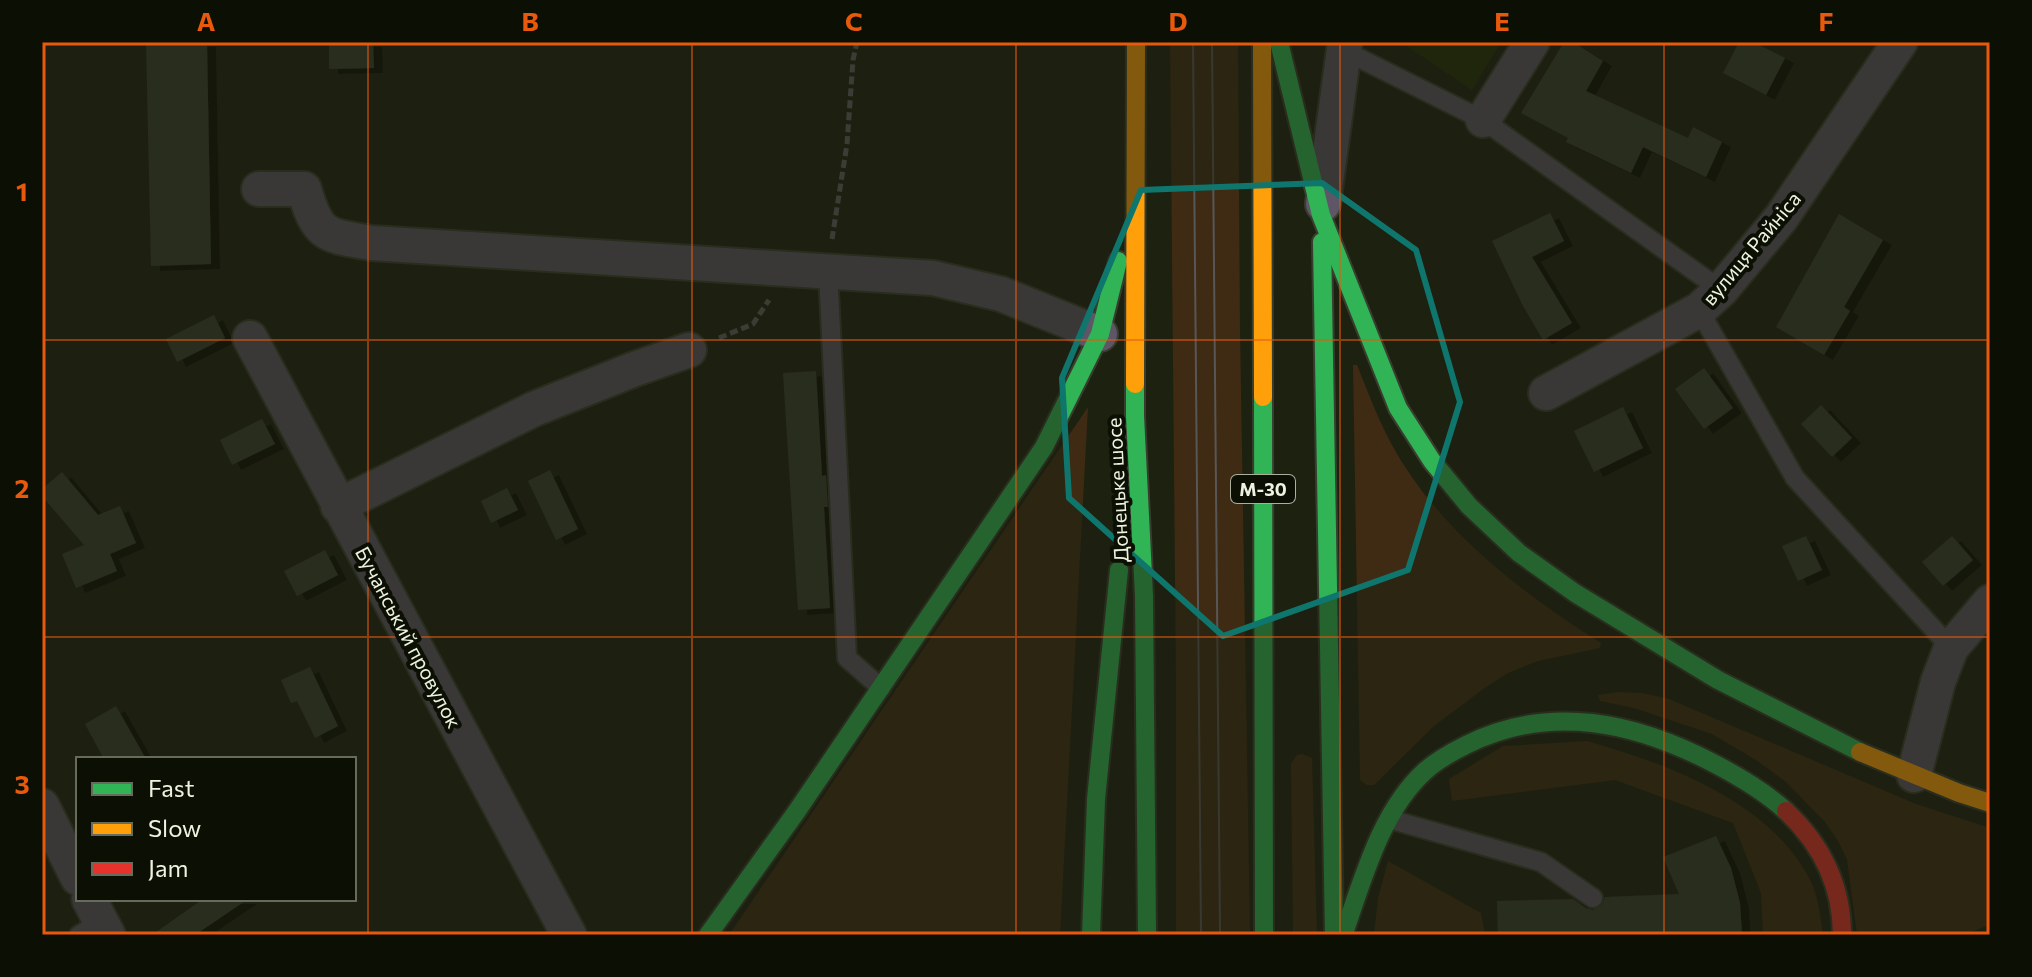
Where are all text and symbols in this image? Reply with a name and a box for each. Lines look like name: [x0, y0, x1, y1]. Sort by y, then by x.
text: A: [197, 5, 216, 36]
text: B: [521, 5, 539, 36]
text: C: [845, 5, 863, 36]
text: D: [1168, 5, 1188, 36]
text: E: [1494, 5, 1510, 36]
text: F: [1818, 5, 1834, 36]
text: 1: [16, 175, 28, 206]
street label: вулиця Райніса: [1697, 187, 1805, 309]
street label: Донецьке шосе: [1101, 417, 1133, 563]
text: 2: [15, 472, 29, 503]
road number: М-30: [1231, 475, 1295, 503]
street label: Бучанський провулок: [351, 542, 467, 732]
legend: [76, 757, 356, 901]
text: 3: [14, 768, 30, 799]
text: Fast: [148, 773, 195, 802]
text: Slow: [148, 813, 201, 842]
text: Jam: [148, 853, 188, 882]

